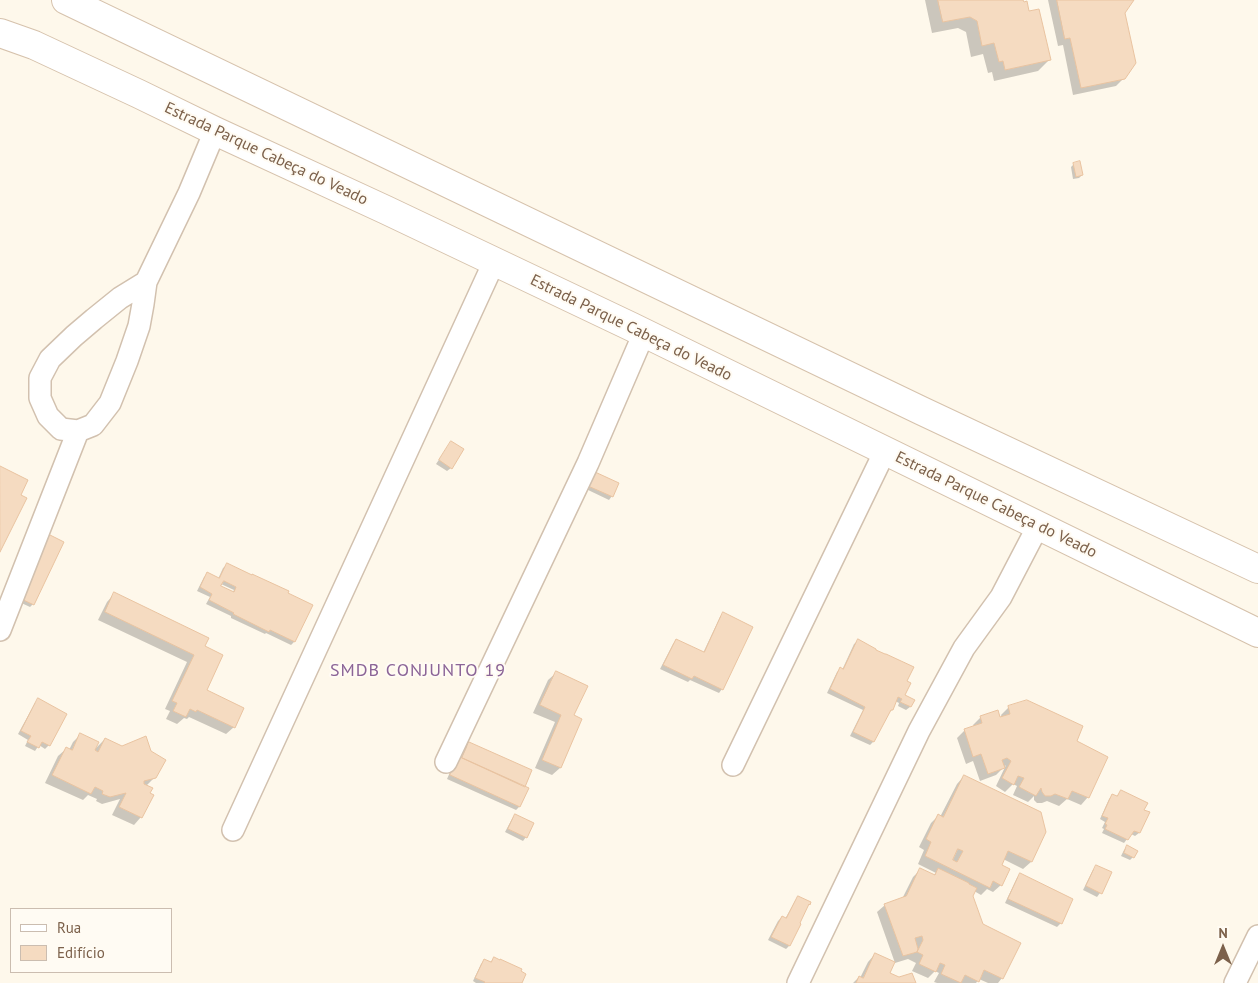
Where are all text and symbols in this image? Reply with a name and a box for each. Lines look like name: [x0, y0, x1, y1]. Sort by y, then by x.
street label: Estrada Parque Cabeça do Veado: [161, 98, 371, 210]
street label: Estrada Parque Cabeça do Veado: [527, 271, 735, 385]
street label: Estrada Parque Cabeça do Veado: [892, 448, 1100, 562]
district label: SMDB CONJUNTO 19: [328, 660, 508, 682]
legend: [10, 908, 172, 973]
text: Rua: [57, 918, 81, 937]
north arrow: [1198, 923, 1248, 973]
text: N: [1218, 924, 1228, 942]
text: Edifício: [57, 943, 105, 962]

